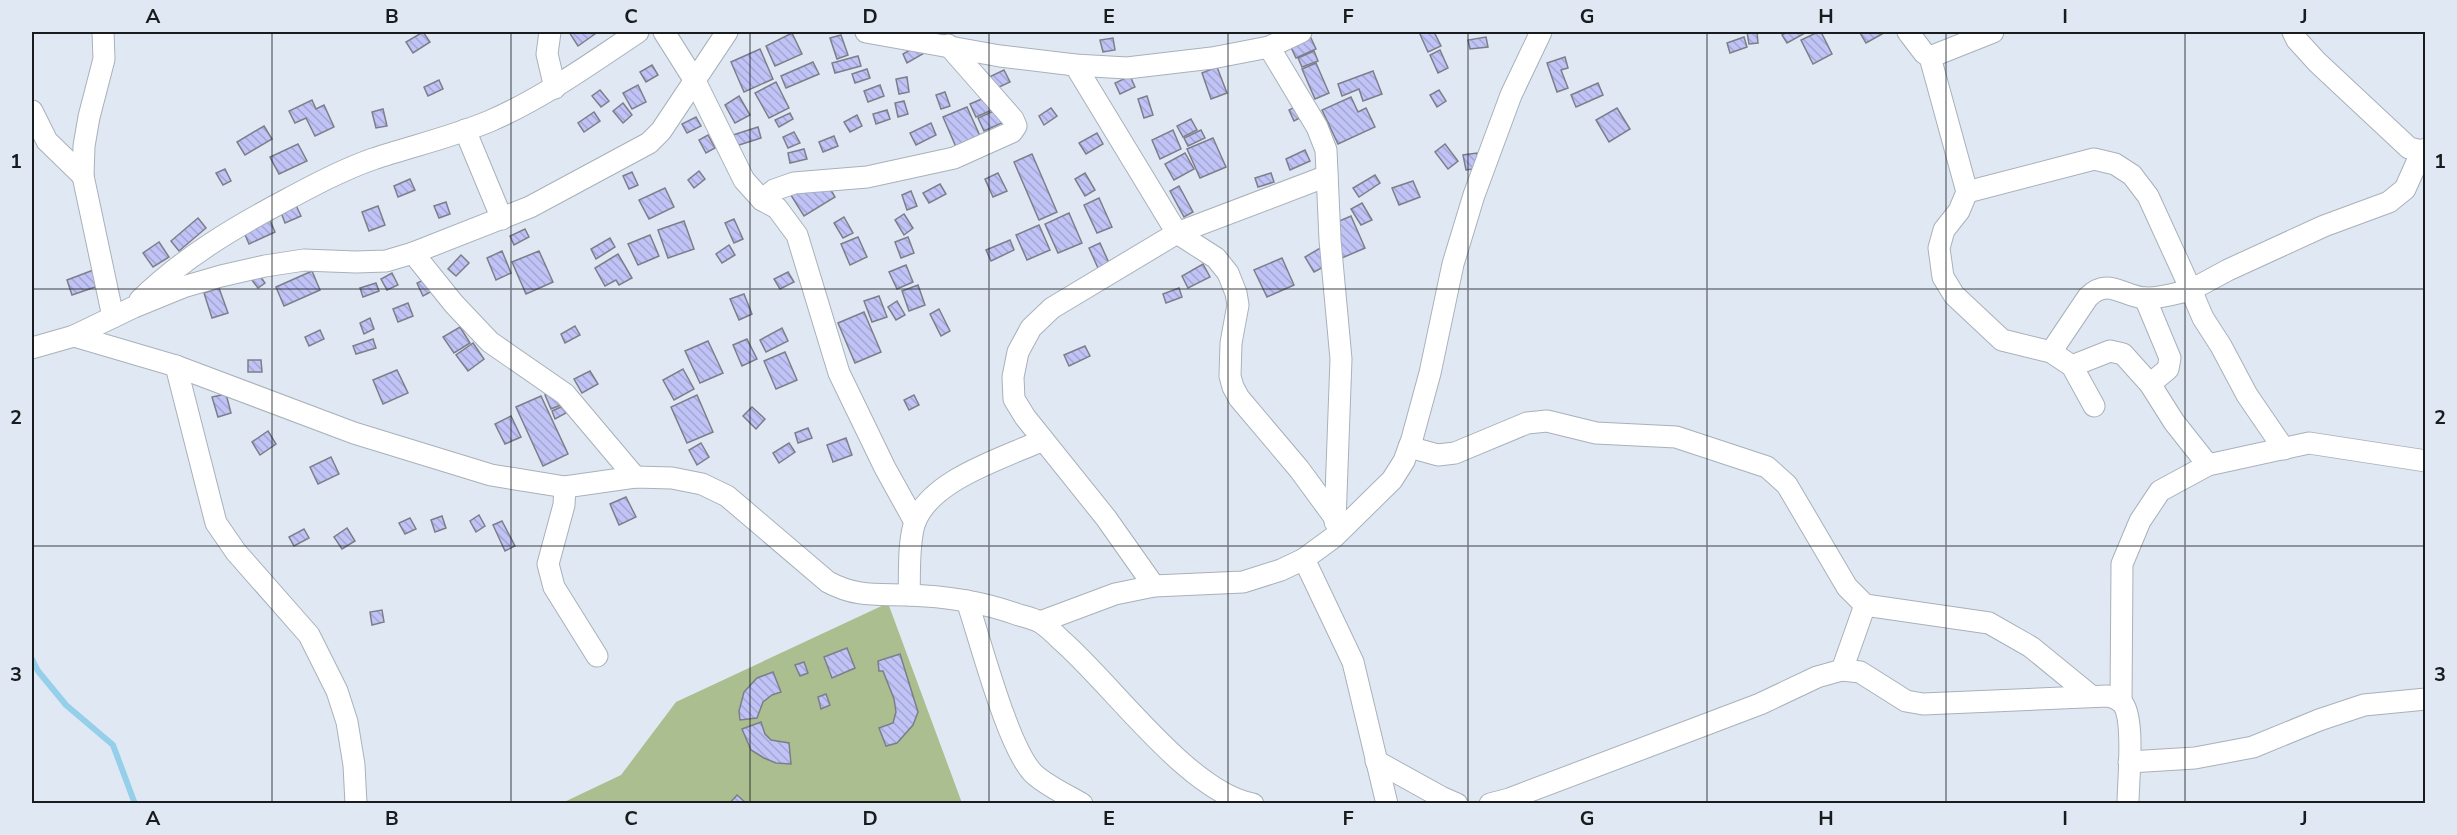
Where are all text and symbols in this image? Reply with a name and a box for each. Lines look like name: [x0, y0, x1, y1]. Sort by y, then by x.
text: A: [146, 3, 161, 30]
text: B: [385, 3, 399, 30]
text: C: [624, 3, 638, 30]
text: D: [862, 3, 878, 30]
text: E: [1103, 3, 1115, 30]
text: F: [1342, 3, 1354, 30]
text: G: [1580, 3, 1594, 30]
text: H: [1818, 3, 1834, 30]
text: I: [2062, 3, 2068, 30]
text: J: [2299, 3, 2308, 30]
text: 1: [10, 148, 22, 175]
text: 1: [2434, 148, 2446, 175]
text: 2: [10, 404, 22, 431]
text: 2: [2434, 404, 2446, 431]
text: 3: [10, 661, 22, 688]
text: 3: [2434, 661, 2446, 688]
text: A: [146, 805, 161, 832]
text: B: [385, 805, 399, 832]
text: C: [624, 805, 638, 832]
text: D: [862, 805, 878, 832]
text: E: [1103, 805, 1115, 832]
text: F: [1342, 805, 1354, 832]
text: G: [1580, 805, 1594, 832]
text: H: [1818, 805, 1834, 832]
text: I: [2062, 805, 2068, 832]
text: J: [2299, 805, 2308, 832]

